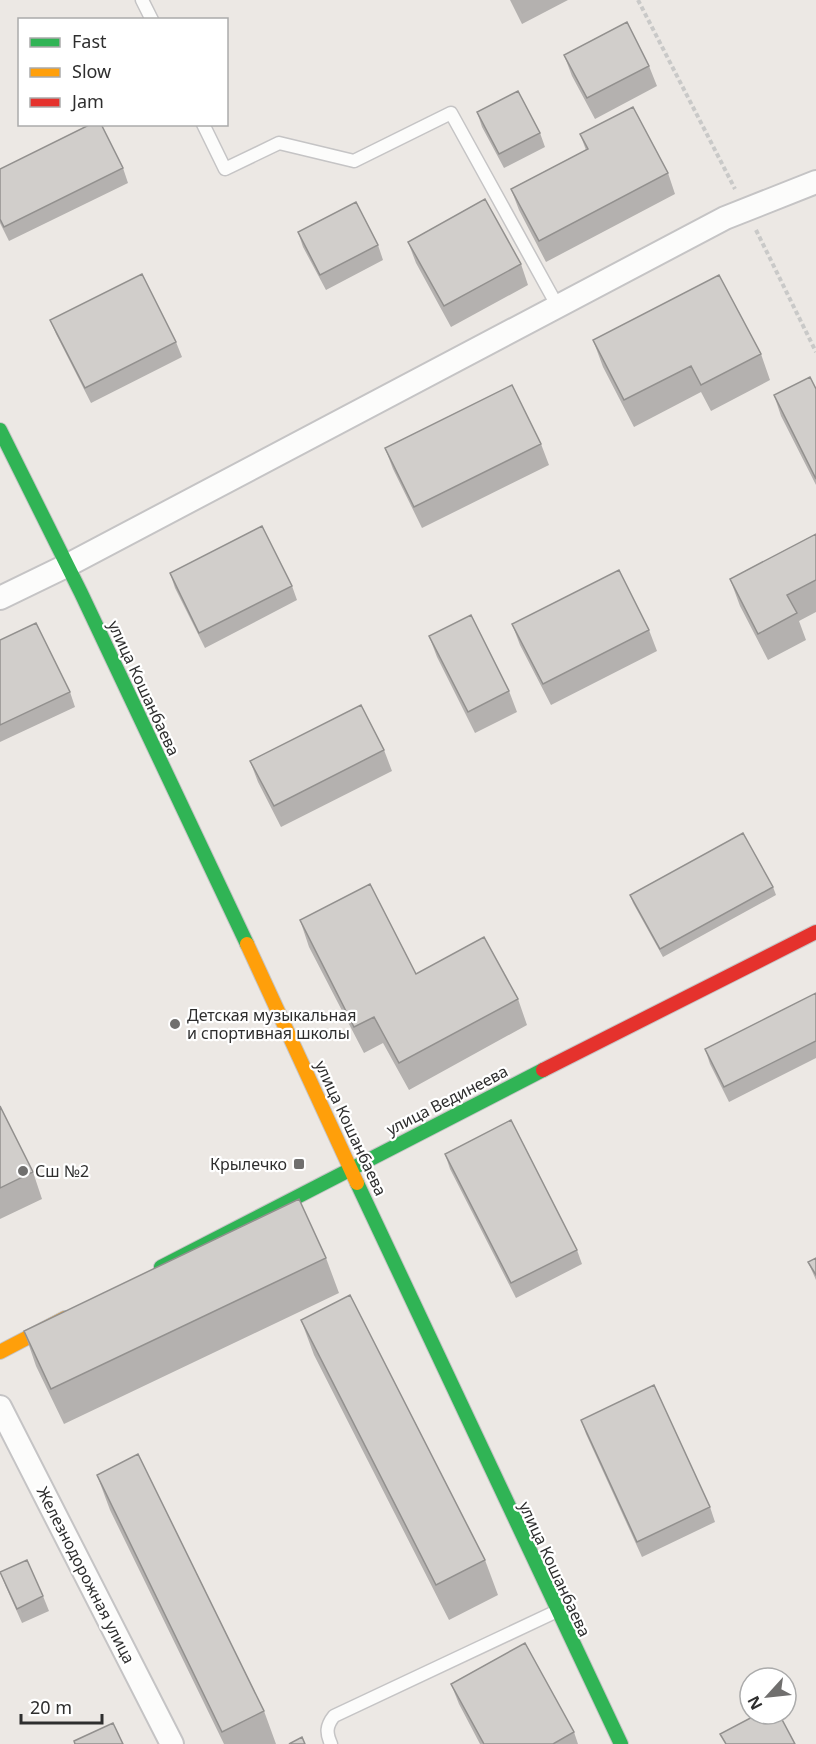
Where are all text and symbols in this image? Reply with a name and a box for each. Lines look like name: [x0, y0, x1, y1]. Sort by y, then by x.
legend: [18, 18, 228, 126]
text: Fast: [72, 29, 107, 53]
text: Slow: [72, 59, 111, 83]
text: Jam: [70, 89, 104, 113]
street label: улица Кошанбаева: [103, 617, 185, 759]
place label: Детская музыкальная и спортивная школы: [187, 1004, 356, 1044]
marker: Детская музыкальная и спортивная школы: [168, 1017, 182, 1031]
street label: улица Кошанбаева: [310, 1057, 392, 1199]
street label: улица Вединеева: [382, 1060, 512, 1140]
place label: Крылечко: [210, 1153, 287, 1175]
marker: Крылечко: [292, 1157, 306, 1171]
place label: Сш №2: [35, 1160, 89, 1182]
marker: Сш №2: [16, 1164, 30, 1178]
street label: Железнодорожная улица: [32, 1483, 140, 1667]
street label: улица Кошанбаева: [514, 1498, 596, 1640]
north arrow: [738, 1666, 798, 1726]
scale bar: [21, 1687, 102, 1725]
text: N: [742, 1692, 767, 1714]
text: 20 m: [30, 1695, 72, 1719]

